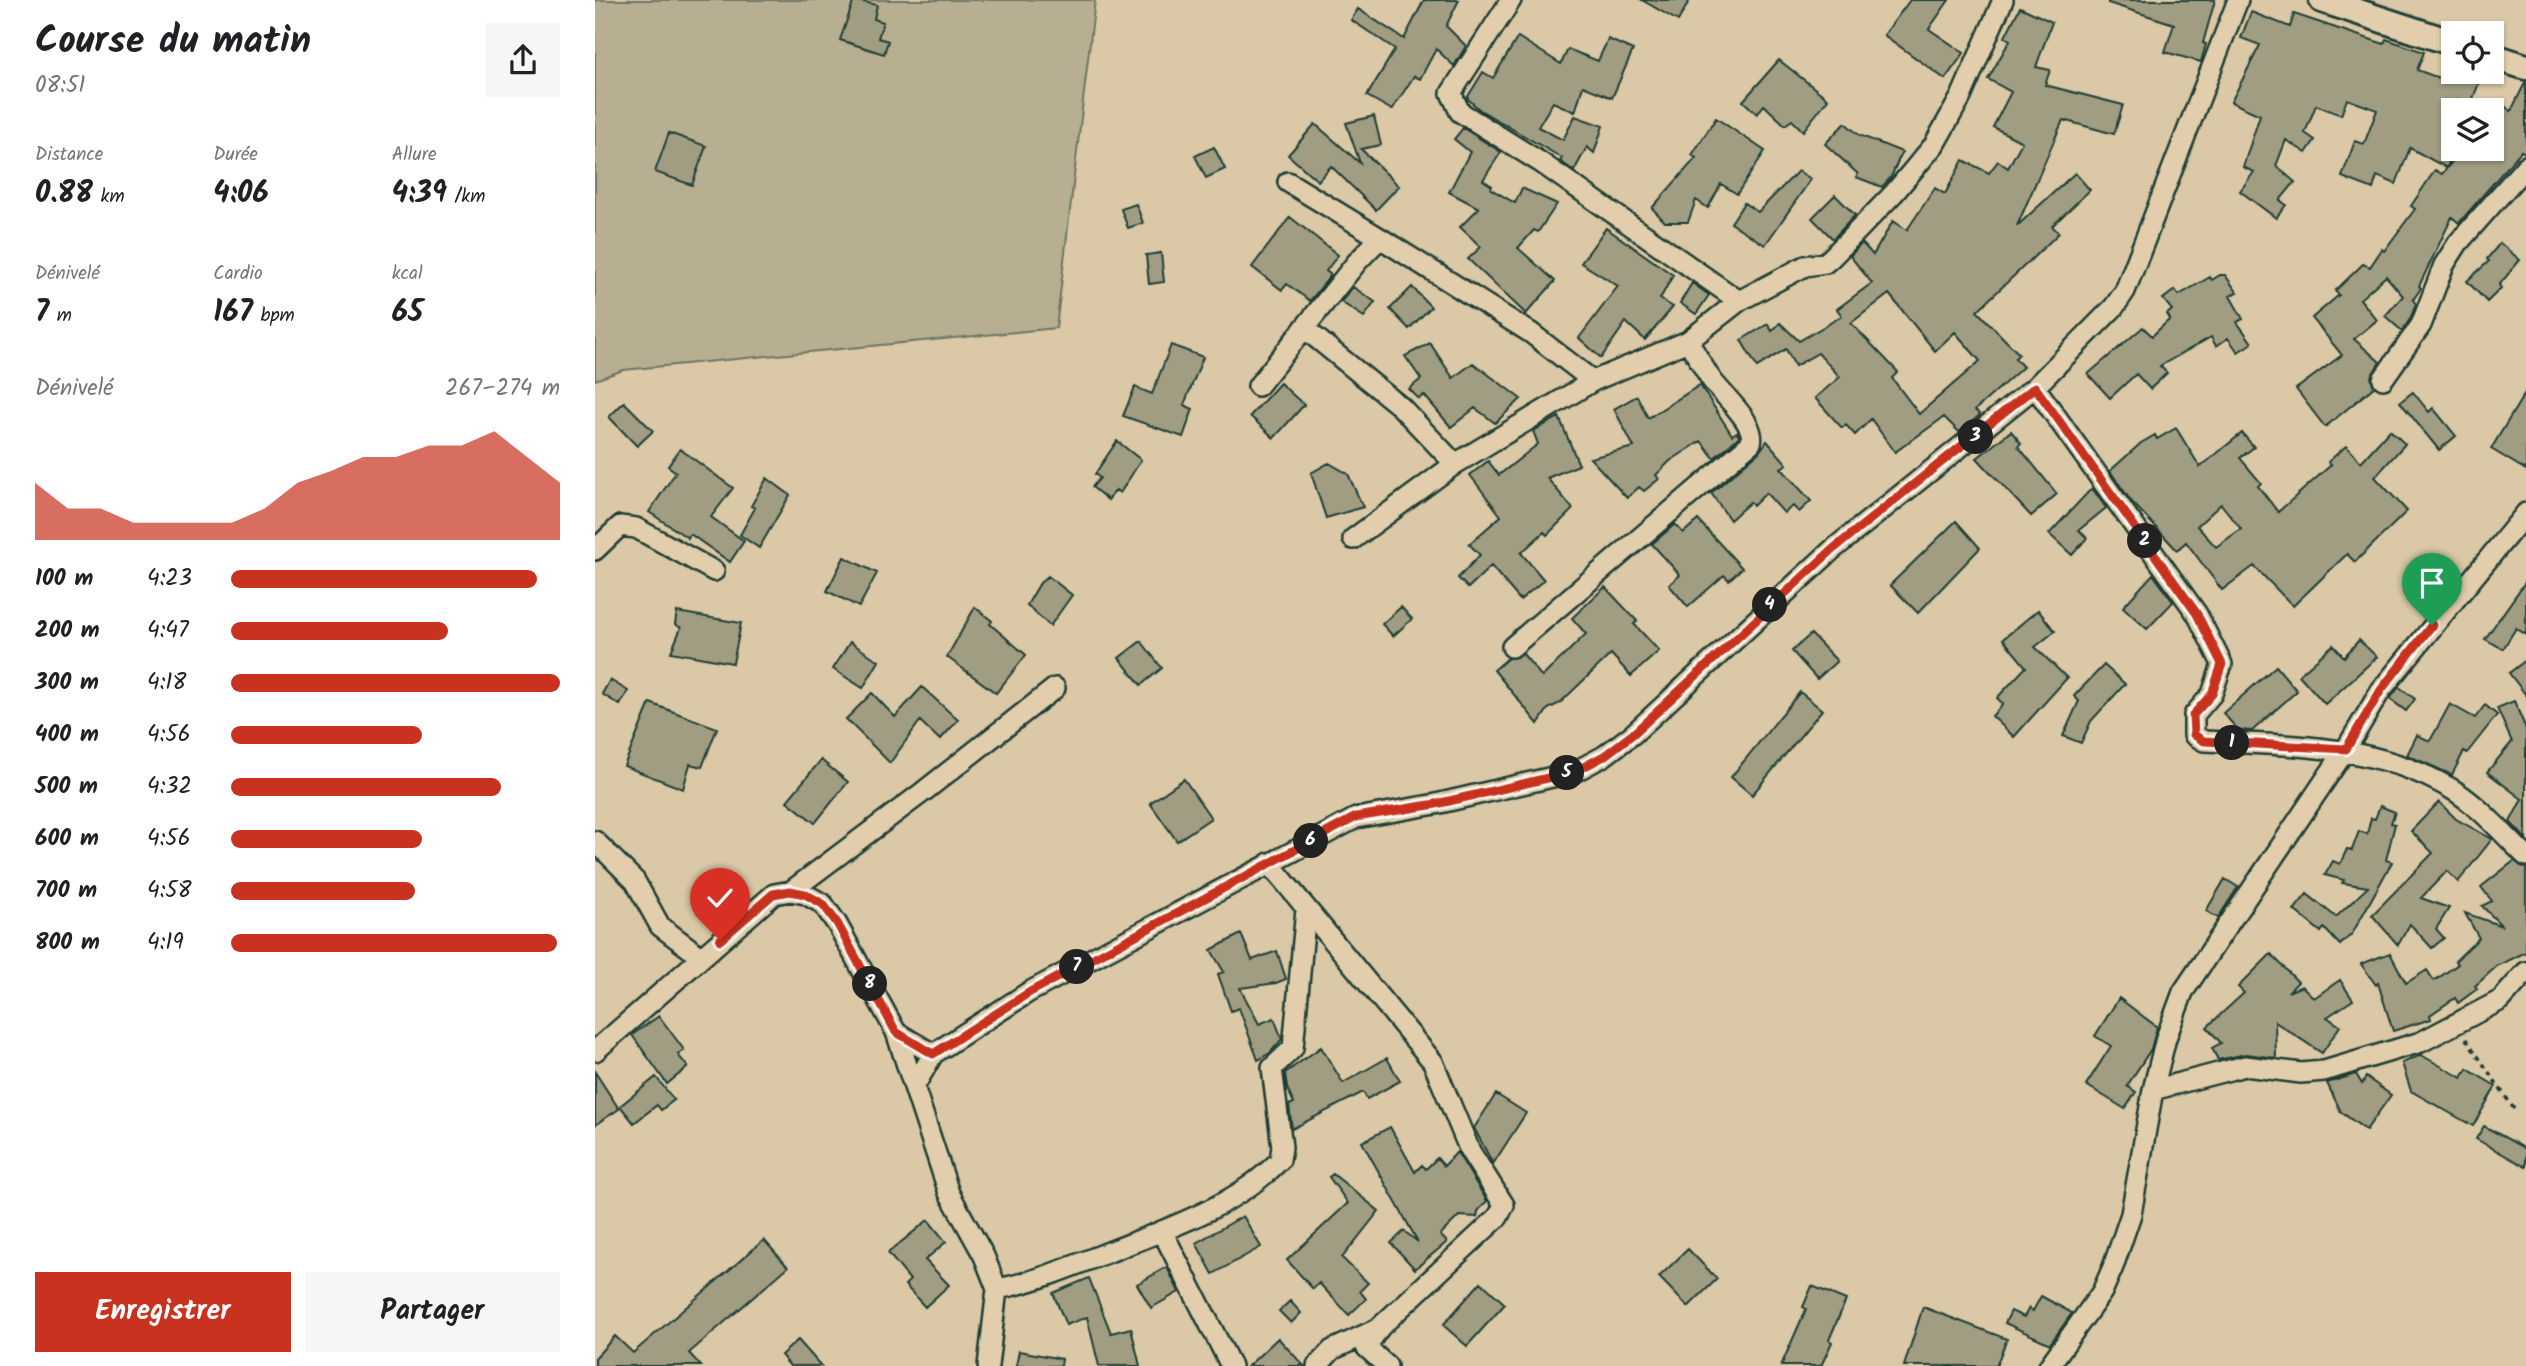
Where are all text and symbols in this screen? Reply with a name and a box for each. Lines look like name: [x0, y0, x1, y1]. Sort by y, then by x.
text: Course du matin: [35, 12, 311, 72]
map controls: [2441, 21, 2504, 161]
button: locate: [2441, 21, 2504, 84]
button: share: [486, 23, 560, 97]
text: 08:51: [35, 68, 86, 104]
button: layers: [2441, 98, 2504, 161]
text: Distance: [35, 140, 103, 170]
text: Durée: [213, 140, 258, 170]
text: Allure: [392, 140, 437, 170]
text: 0.88: [35, 170, 93, 218]
text: 4:06: [213, 170, 269, 218]
text: 4:39: [392, 170, 447, 218]
text: km: [93, 182, 125, 212]
text: /km: [447, 182, 485, 212]
text: Dénivelé: [35, 259, 100, 289]
text: Cardio: [213, 259, 263, 289]
text: kcal: [392, 259, 423, 289]
text: 7: [35, 289, 49, 337]
text: 167: [213, 289, 253, 337]
text: 65: [392, 289, 423, 337]
text: m: [49, 301, 72, 331]
text: bpm: [253, 301, 295, 331]
text: Dénivelé: [35, 371, 113, 407]
text: 267–274 m: [445, 371, 560, 407]
pin: 3: [1959, 420, 1993, 454]
text: 3: [1970, 421, 1981, 451]
pin: 2: [2127, 524, 2163, 558]
text: 2: [2139, 525, 2150, 555]
pin: [2402, 553, 2462, 625]
text: 100 m: [35, 561, 93, 597]
text: 4:23: [147, 561, 192, 597]
icon: arrive: [2413, 564, 2451, 602]
pin: 4: [1753, 588, 1787, 622]
text: 4: [1764, 589, 1775, 619]
text: 200 m: [35, 613, 100, 649]
text: 4:47: [147, 613, 189, 649]
text: 300 m: [35, 665, 99, 701]
text: 4:18: [147, 665, 186, 701]
text: 400 m: [35, 717, 99, 753]
text: 4:56: [147, 717, 190, 753]
pin: 1: [2215, 726, 2249, 760]
text: 1: [2229, 727, 2234, 757]
pin: 5: [1549, 756, 1585, 790]
text: 5: [1562, 757, 1571, 787]
text: 500 m: [35, 769, 98, 805]
text: 4:32: [147, 769, 192, 805]
text: 600 m: [35, 821, 99, 857]
text: 4:56: [147, 821, 190, 857]
pin: 6: [1293, 824, 1329, 858]
text: 6: [1305, 825, 1316, 855]
pin: [690, 868, 750, 940]
text: 700 m: [35, 873, 97, 909]
text: 4:58: [147, 873, 192, 909]
icon: check: [701, 879, 739, 917]
text: 800 m: [35, 925, 100, 961]
text: 4:19: [147, 925, 184, 961]
pin: 7: [1059, 950, 1095, 984]
text: 7: [1072, 951, 1081, 981]
pin: 8: [853, 967, 887, 1002]
text: 8: [864, 968, 875, 998]
button: Enregistrer: [35, 1272, 291, 1352]
button: Partager: [305, 1272, 560, 1352]

